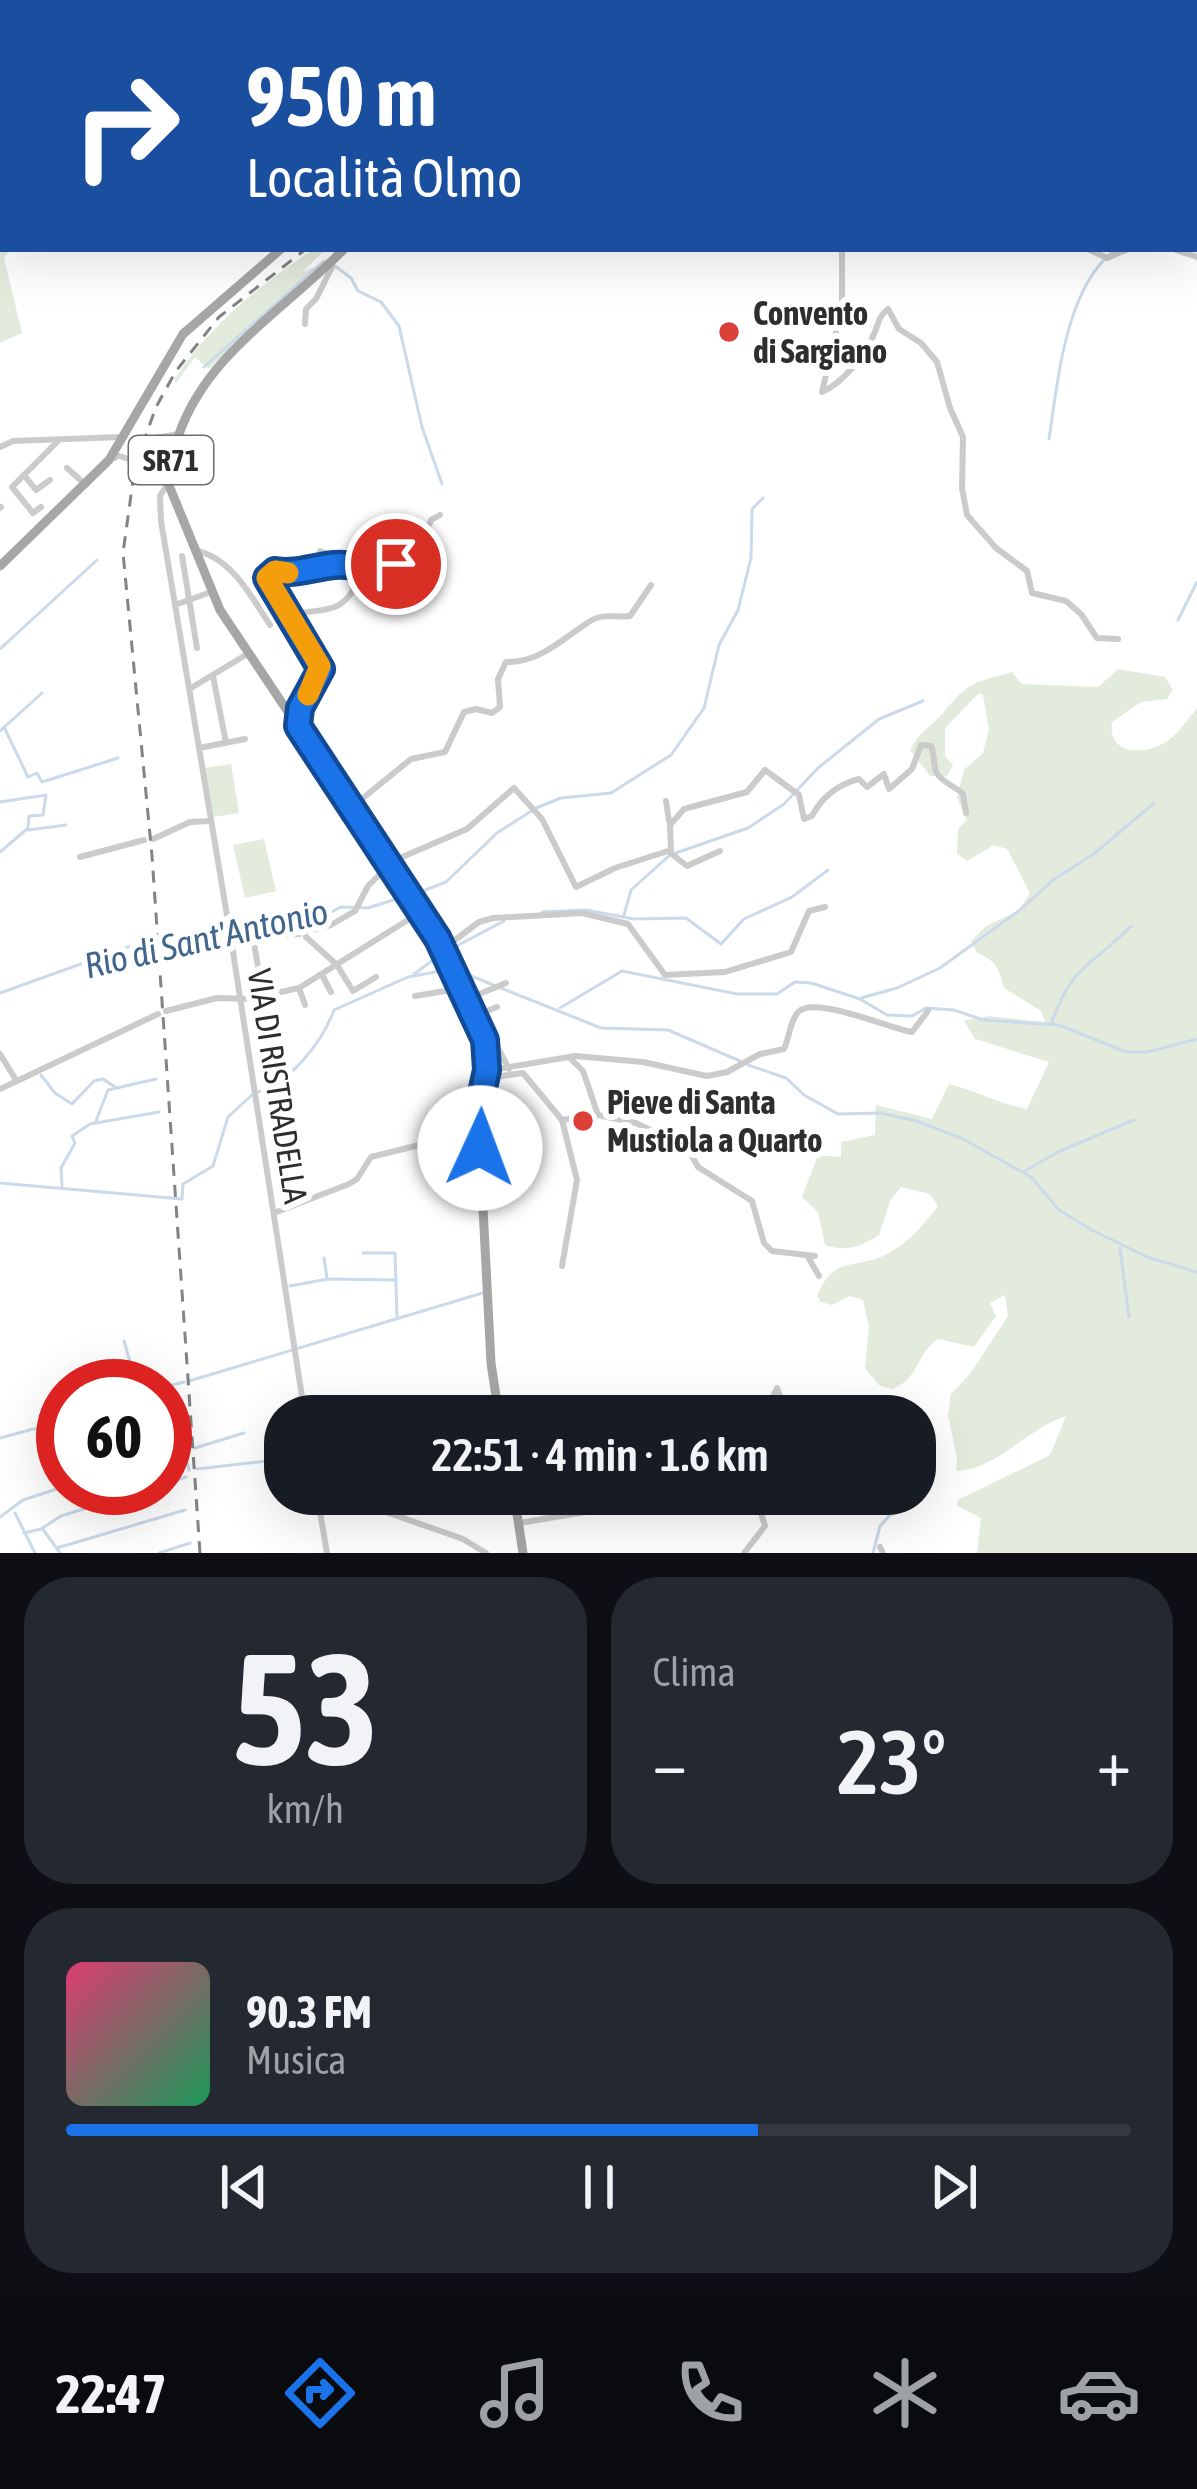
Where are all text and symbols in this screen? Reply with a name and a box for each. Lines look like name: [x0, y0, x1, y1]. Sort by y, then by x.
icon: right: [48, 48, 204, 204]
text: 950 m: [246, 48, 436, 144]
text: Località Olmo: [246, 147, 522, 208]
place label: Convento di Sargiano: [753, 294, 887, 370]
marker: Convento di Sargiano: [716, 319, 742, 345]
road number: SR71: [129, 436, 213, 484]
pin: [345, 513, 447, 615]
icon: arrive: [363, 531, 429, 597]
water label: Rio di Sant'Antonio: [80, 890, 332, 986]
street label: VIA DI RISTRADELLA: [241, 966, 315, 1207]
place label: Pieve di Santa Mustiola a Quarto: [607, 1083, 822, 1159]
position arrow: [417, 1085, 543, 1211]
marker: Pieve di Santa Mustiola a Quarto: [570, 1108, 596, 1134]
speed limit sign: 60: [36, 1359, 192, 1515]
text: 22:51 · 4 min · 1.6 km: [431, 1429, 769, 1481]
text: 53: [232, 1619, 379, 1798]
text: Clima: [653, 1650, 736, 1694]
text: 23°: [837, 1710, 946, 1813]
text: −: [653, 1724, 687, 1800]
text: +: [1097, 1724, 1131, 1800]
text: km/h: [267, 1787, 344, 1831]
text: 90.3 FM: [246, 1986, 372, 2038]
text: Musica: [246, 2038, 346, 2082]
icon: previous: [211, 2154, 277, 2220]
icon: pause: [566, 2154, 632, 2220]
icon: next: [921, 2154, 987, 2220]
icon: directions: [278, 2351, 362, 2435]
icon: music: [473, 2351, 557, 2435]
icon: phone: [668, 2351, 752, 2435]
icon: climate: [863, 2351, 947, 2435]
icon: car: [1057, 2351, 1141, 2435]
text: 22:47: [55, 2363, 167, 2424]

